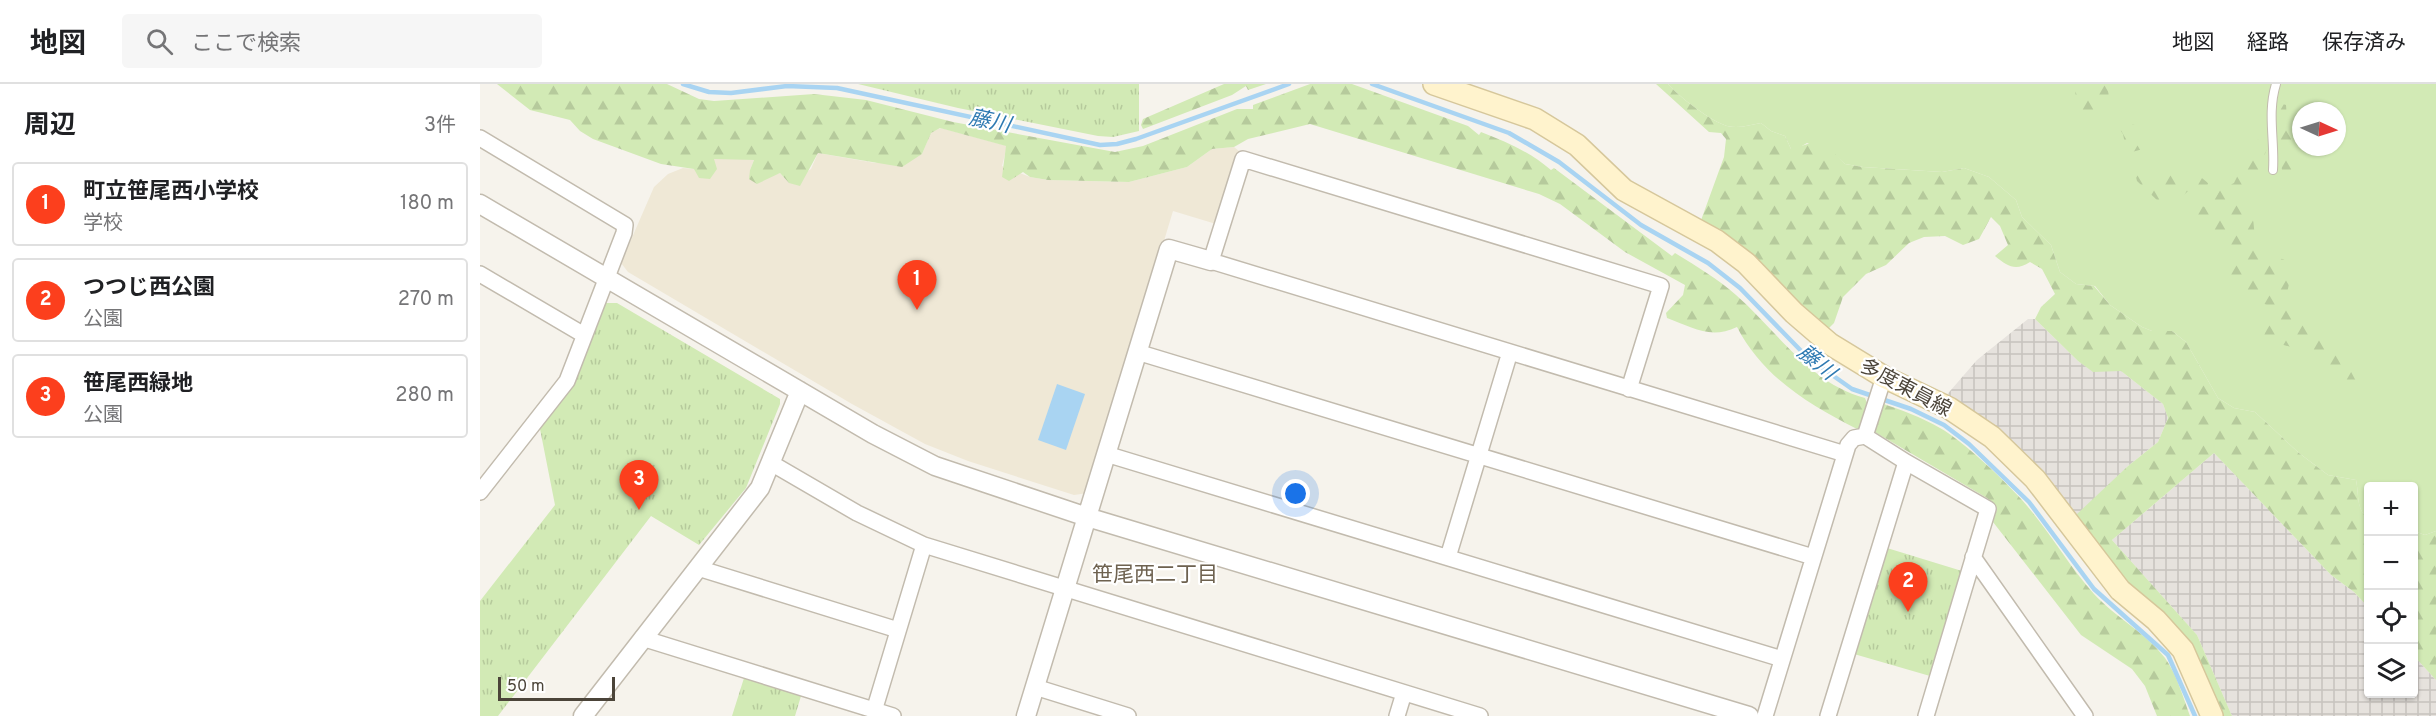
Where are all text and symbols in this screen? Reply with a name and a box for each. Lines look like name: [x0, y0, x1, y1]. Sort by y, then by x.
search box: [122, 14, 542, 68]
icon: search: [143, 25, 176, 58]
text: 地図: [30, 27, 86, 63]
text: 地図: [2172, 30, 2214, 57]
text: 経路: [2247, 30, 2289, 57]
text: 保存済み: [2322, 30, 2406, 57]
text: ここで検索: [191, 31, 301, 58]
north arrow: [2292, 102, 2346, 156]
water label: 藤川: [966, 105, 1015, 140]
text: 周辺: [24, 110, 76, 143]
text: 3件: [424, 113, 456, 139]
text: 町立笹尾西小学校: [83, 179, 259, 206]
text: 1: [42, 191, 50, 217]
text: 180 m: [400, 191, 454, 217]
text: 学校: [83, 211, 123, 237]
pin: 1: [898, 260, 936, 310]
text: つつじ西公園: [83, 275, 215, 302]
text: 2: [39, 287, 52, 313]
text: 270 m: [398, 287, 454, 313]
text: 公園: [83, 307, 123, 333]
water label: 藤川: [1791, 339, 1842, 388]
street label: 多度東員線: [1855, 354, 1955, 424]
text: 笹尾西緑地: [83, 371, 193, 398]
text: 3: [40, 383, 52, 409]
text: 280 m: [395, 383, 454, 409]
text: 公園: [83, 403, 123, 429]
pin: 3: [620, 460, 658, 510]
your location: [1281, 479, 1310, 508]
map controls: [2364, 482, 2418, 698]
button: +: [2364, 482, 2418, 536]
button: −: [2364, 536, 2418, 590]
district label: 笹尾西二丁目: [1092, 562, 1218, 589]
pin: 2: [1888, 562, 1928, 612]
button: locate: [2364, 590, 2418, 644]
button: layers: [2364, 644, 2418, 698]
scale bar: [498, 674, 615, 702]
text: 50 m: [507, 677, 545, 697]

